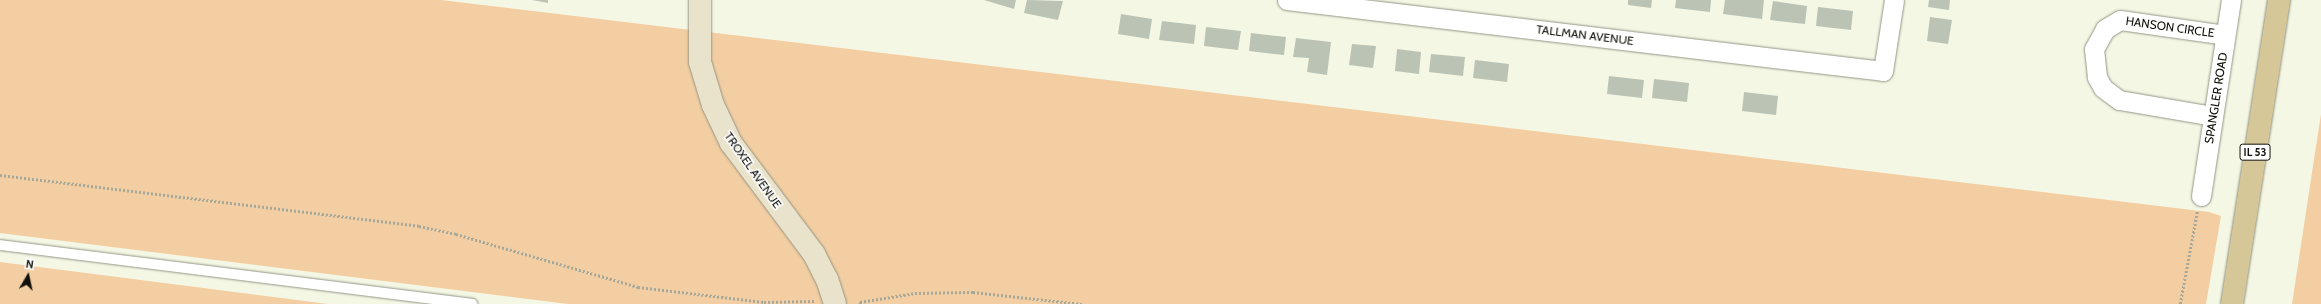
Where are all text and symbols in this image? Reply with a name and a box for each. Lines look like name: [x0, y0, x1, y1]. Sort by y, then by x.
street label: HANSON CIRCLE: [2125, 14, 2215, 40]
street label: TALLMAN AVENUE: [1535, 22, 1635, 48]
street label: SPANGLER ROAD: [2202, 51, 2230, 145]
street label: TROXEL AVENUE: [721, 129, 785, 211]
road number: IL 53: [2239, 143, 2271, 161]
north arrow: [8, 256, 48, 296]
text: N: [25, 257, 35, 272]

